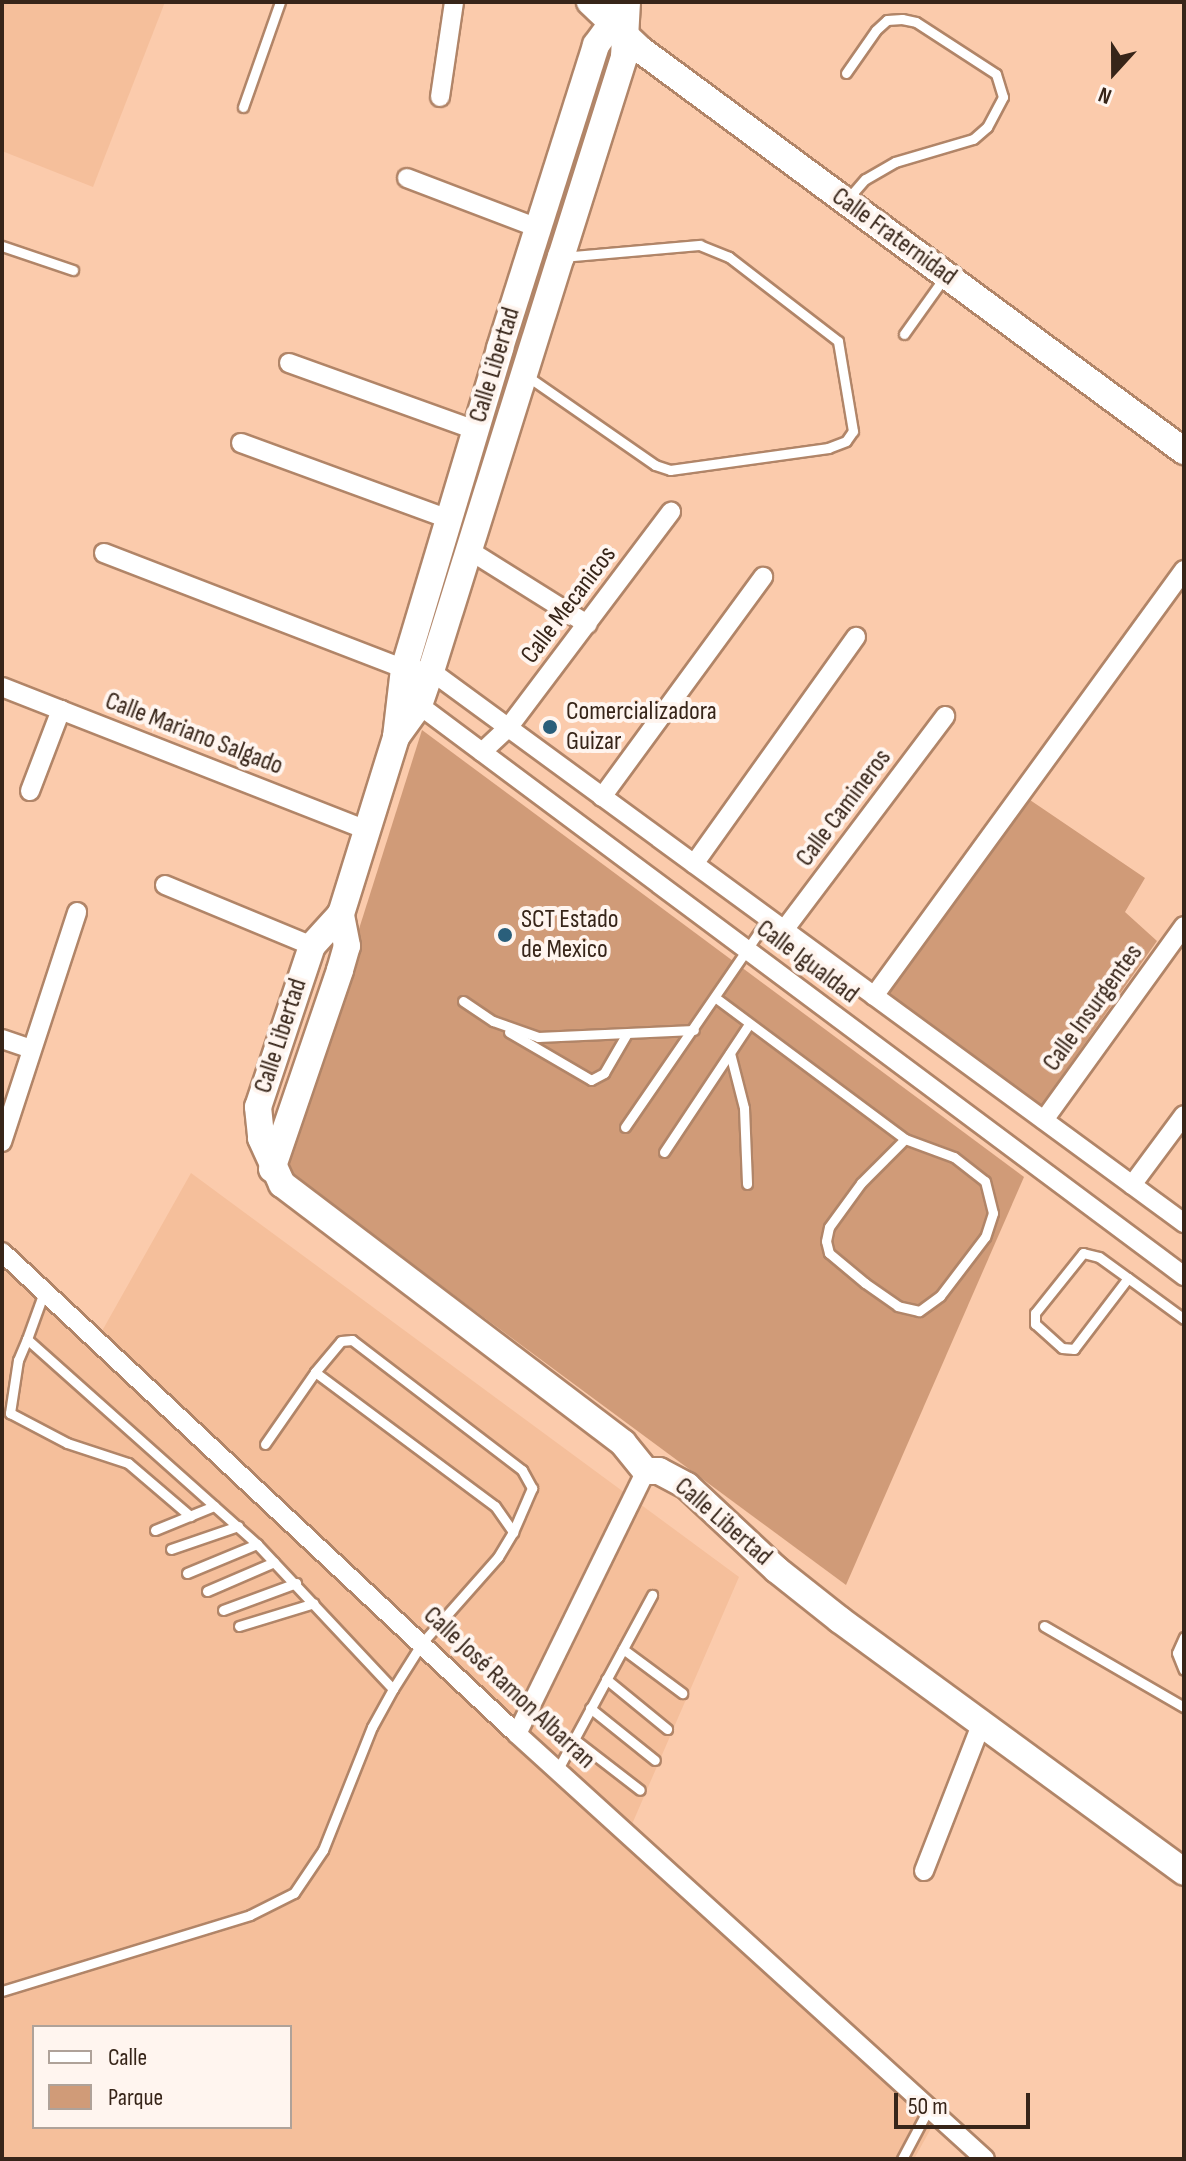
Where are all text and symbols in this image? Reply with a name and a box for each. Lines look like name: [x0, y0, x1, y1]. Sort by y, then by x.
north arrow: [1074, 32, 1154, 112]
text: N: [1095, 80, 1116, 110]
street label: Calle Fraternidad: [826, 181, 962, 293]
street label: Calle Libertad: [463, 304, 527, 426]
street label: Calle Mecanicos: [515, 540, 623, 670]
street label: Calle Mariano Salgado: [101, 686, 287, 782]
place label: Comercializadora Guizar: [566, 696, 717, 758]
marker: Comercializadora Guizar: [541, 718, 559, 736]
street label: Calle Camineros: [790, 743, 898, 873]
place label: SCT Estado de Mexico: [521, 904, 619, 966]
street label: Calle Igualdad: [750, 914, 864, 1010]
marker: SCT Estado de Mexico: [496, 926, 514, 944]
street label: Calle Insurgentes: [1036, 938, 1150, 1078]
street label: Calle Libertad: [248, 975, 314, 1097]
street label: Calle Libertad: [668, 1471, 778, 1573]
street label: Calle José Ramon Albarran: [417, 1600, 601, 1776]
legend: [32, 2025, 292, 2129]
text: Calle: [108, 2043, 147, 2072]
scale bar: [898, 2077, 1034, 2127]
text: Parque: [108, 2083, 163, 2112]
text: 50 m: [908, 2092, 948, 2121]

